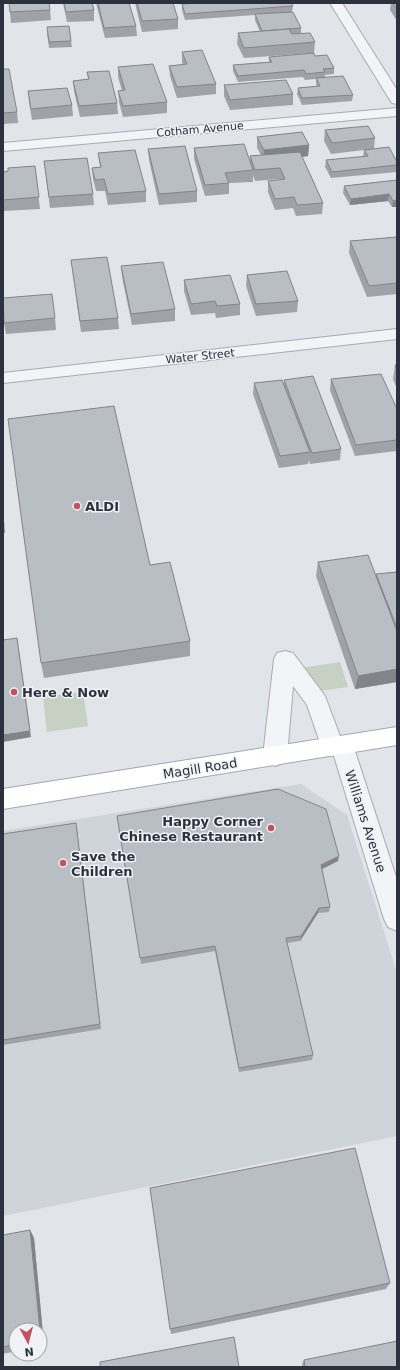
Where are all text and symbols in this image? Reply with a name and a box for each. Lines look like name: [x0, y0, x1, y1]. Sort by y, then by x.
street label: Cotham Avenue: [156, 119, 244, 140]
street label: Water Street: [165, 346, 236, 367]
place label: ALDI: [85, 499, 119, 514]
marker: ALDI: [72, 501, 82, 511]
place label: Here & Now: [22, 685, 109, 700]
marker: Here & Now: [9, 687, 19, 697]
street label: Magill Road: [162, 755, 238, 782]
street label: Williams Avenue: [342, 768, 389, 874]
place label: Happy Corner Chinese Restaurant: [119, 814, 264, 844]
marker: Happy Corner Chinese Restaurant: [266, 823, 276, 833]
place label: Save the Children: [71, 849, 135, 879]
marker: Save the Children: [58, 858, 68, 868]
north arrow: [8, 1322, 48, 1362]
text: N: [24, 1344, 35, 1358]

